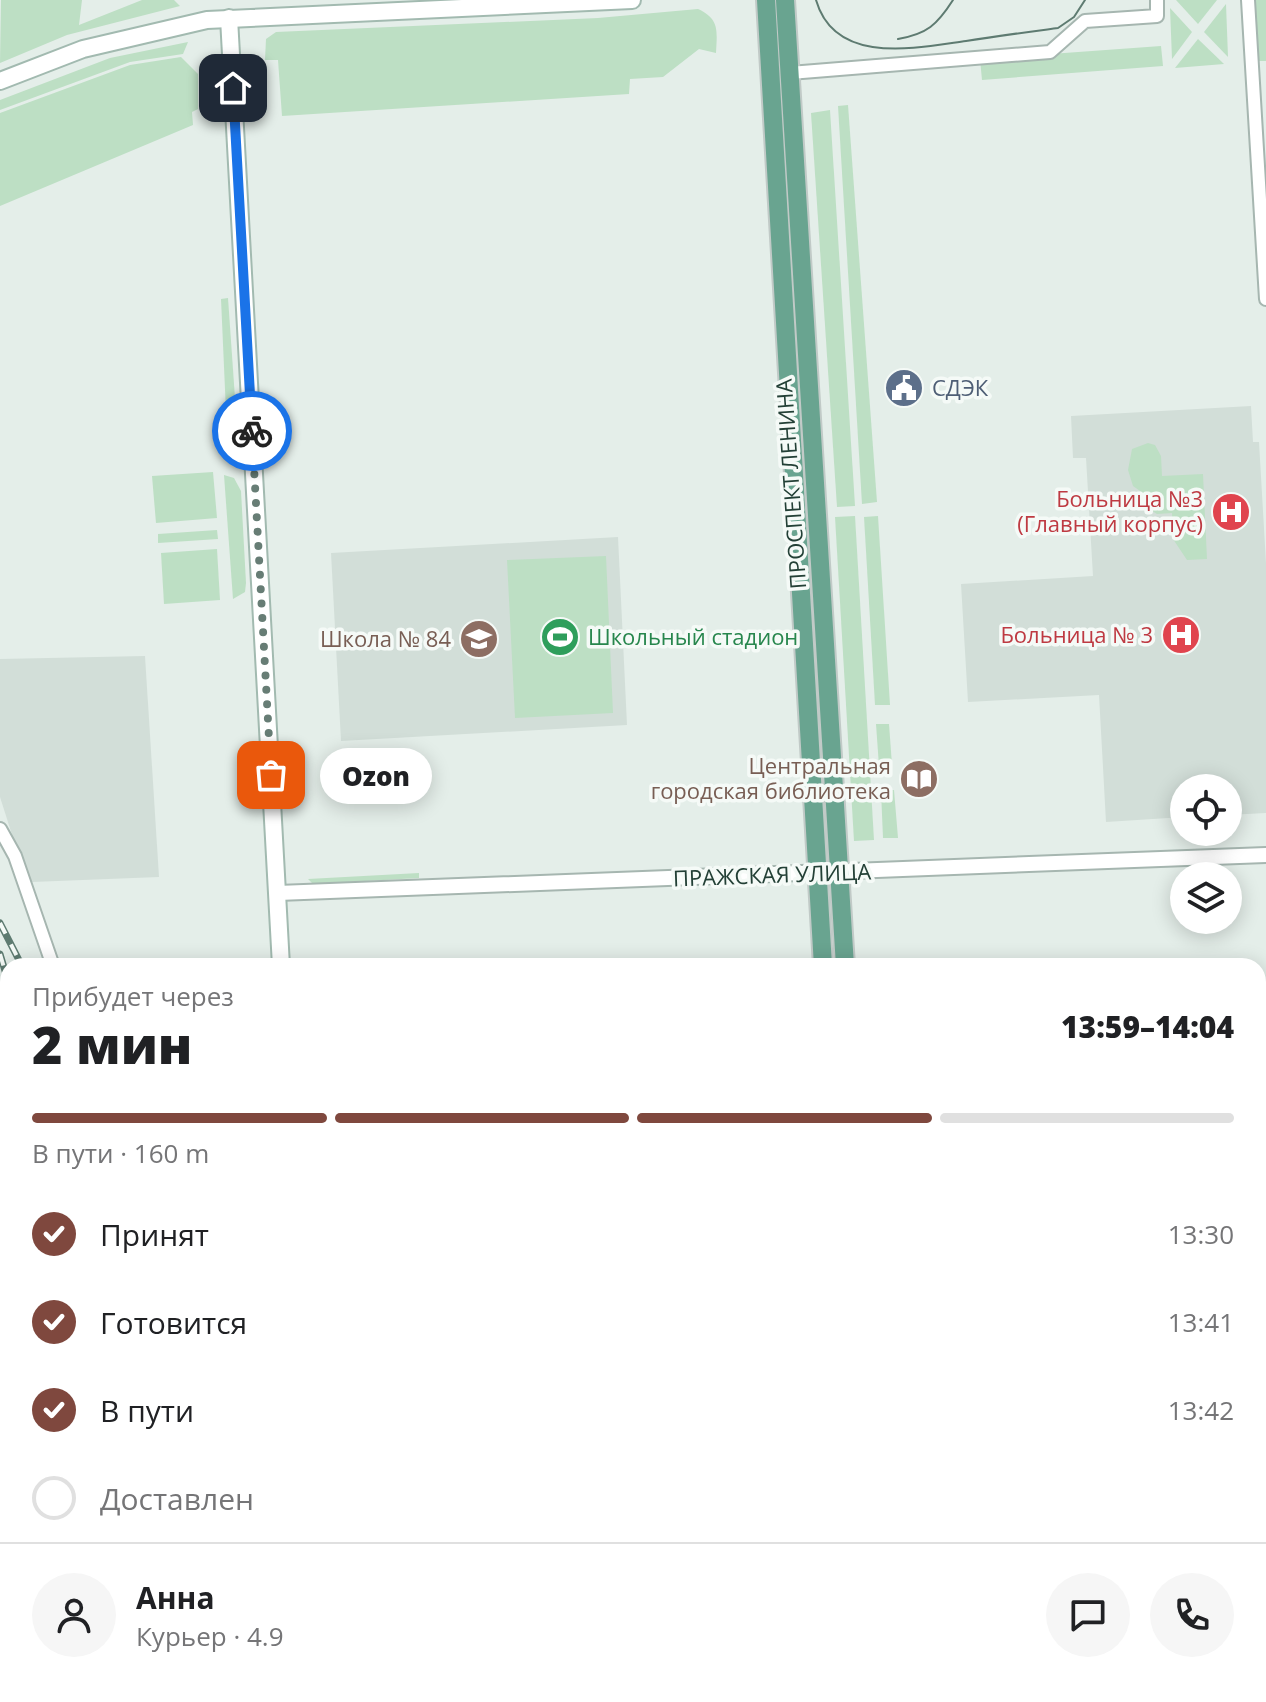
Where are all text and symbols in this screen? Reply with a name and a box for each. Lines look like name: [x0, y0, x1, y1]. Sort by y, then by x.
pin: [199, 54, 267, 122]
icon: home: [211, 66, 255, 110]
public building icon: СДЭК: [883, 367, 925, 409]
place label: СДЭК: [932, 372, 989, 402]
street label: ПРОСПЕКТ ЛЕНИНА: [768, 378, 812, 590]
courier: [212, 391, 292, 471]
icon: bike: [230, 409, 274, 453]
place label: Больница №3 (Главный корпус): [1017, 483, 1203, 538]
hospital icon: Больница №3 (Главный корпус): [1210, 491, 1252, 533]
hospital icon: Больница № 3: [1160, 614, 1202, 656]
sports icon: Школьный стадион: [539, 616, 581, 658]
school or university icon: Школа № 84: [458, 618, 500, 660]
place label: Больница № 3: [1000, 619, 1153, 649]
place label: Школьный стадион: [588, 621, 798, 651]
place label: Школа № 84: [320, 623, 451, 653]
pin: [237, 741, 305, 809]
callout: Ozon: [319, 747, 431, 803]
place label: Центральная городская библиотека: [651, 750, 891, 805]
icon: bag: [249, 753, 293, 797]
text: Ozon: [342, 758, 410, 794]
library icon: Центральная городская библиотека: [898, 758, 940, 800]
map controls: [1170, 774, 1242, 934]
button: locate: [1170, 774, 1242, 846]
street label: ПРАЖСКАЯ УЛИЦА: [672, 856, 872, 892]
button: layers: [1170, 862, 1242, 934]
text: Прибудет через: [32, 978, 234, 1014]
text: 13:59–14:04: [1061, 1006, 1234, 1047]
text: 2 мин: [32, 1008, 192, 1079]
text: В пути · 160 m: [32, 1135, 209, 1171]
icon: check: [32, 1212, 76, 1256]
text: Принят: [100, 1214, 209, 1255]
text: 13:30: [1168, 1216, 1234, 1252]
icon: check: [32, 1300, 76, 1344]
text: Готовится: [100, 1302, 247, 1343]
text: 13:41: [1168, 1304, 1234, 1340]
icon: check: [32, 1388, 76, 1432]
text: В пути: [100, 1390, 194, 1431]
text: 13:42: [1168, 1392, 1234, 1428]
text: Доставлен: [100, 1478, 254, 1519]
button: person: [32, 1573, 116, 1657]
button: chat: [1046, 1573, 1130, 1657]
button: phone: [1150, 1573, 1234, 1657]
text: Анна: [136, 1577, 215, 1618]
text: Курьер · 4.9: [136, 1618, 284, 1654]

